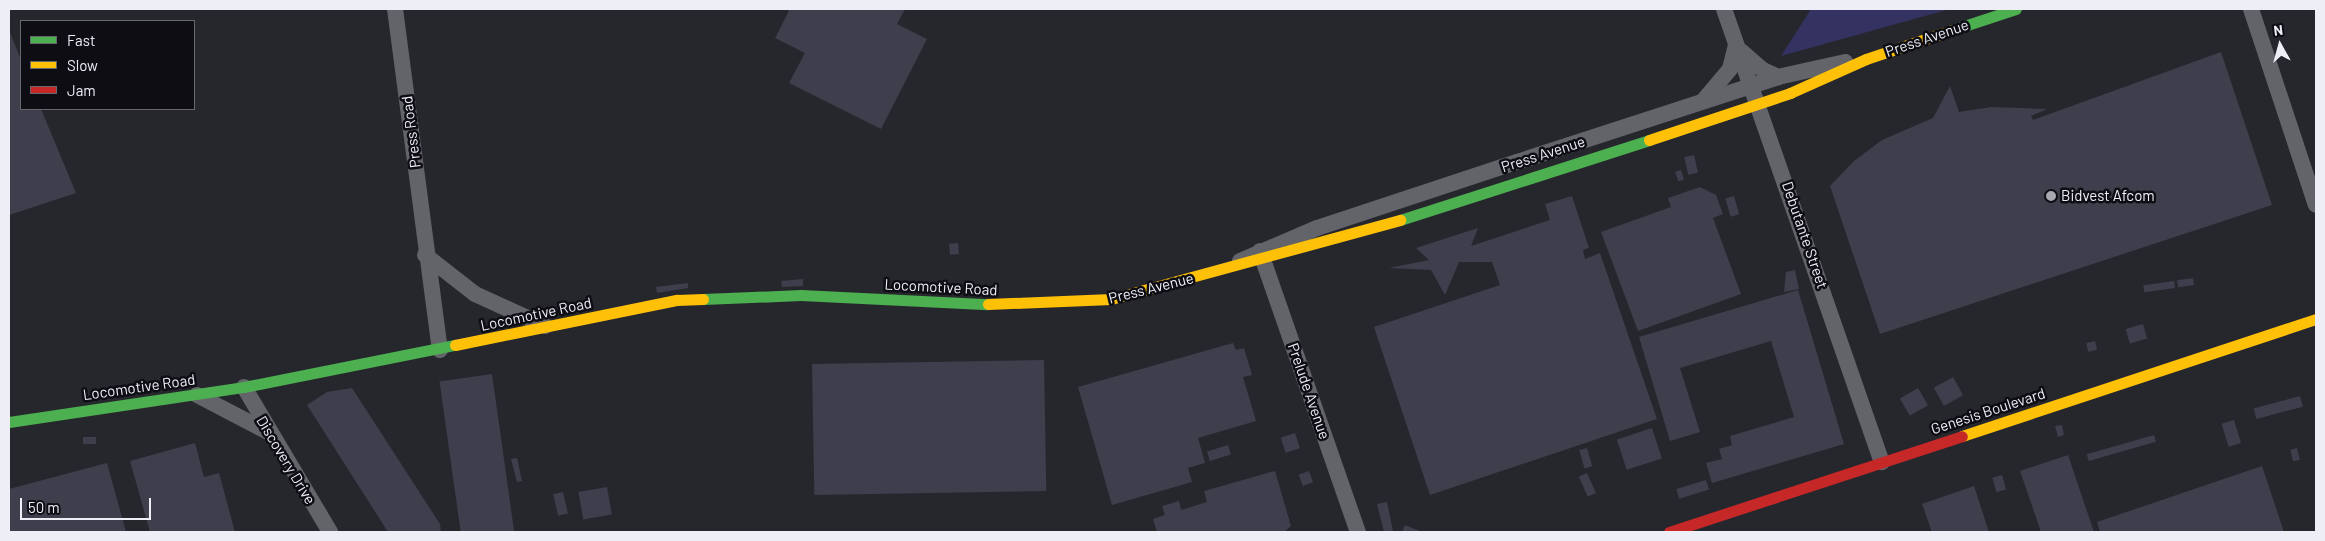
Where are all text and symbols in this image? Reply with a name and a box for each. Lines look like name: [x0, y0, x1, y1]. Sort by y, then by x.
street label: Press Avenue: [1883, 15, 1971, 61]
legend: [20, 20, 195, 110]
north arrow: [2255, 20, 2305, 70]
text: N: [2272, 21, 2284, 39]
text: Fast: [67, 31, 95, 49]
text: Slow: [67, 56, 98, 74]
text: Jam: [67, 81, 96, 99]
street label: Press Road: [398, 95, 424, 169]
street label: Press Avenue: [1499, 132, 1587, 176]
street label: Debutante Street: [1778, 179, 1832, 291]
place label: Bidvest Afcom: [2061, 187, 2155, 205]
marker: Bidvest Afcom: [2045, 190, 2057, 202]
street label: Press Avenue: [1107, 269, 1195, 307]
street label: Locomotive Road: [884, 275, 998, 299]
street label: Locomotive Road: [479, 293, 593, 335]
street label: Prelude Avenue: [1284, 341, 1334, 441]
street label: Locomotive Road: [82, 370, 196, 404]
street label: Genesis Boulevard: [1928, 384, 2048, 438]
street label: Discovery Drive: [253, 412, 319, 508]
scale bar: [22, 488, 154, 520]
text: 50 m: [28, 498, 60, 516]

